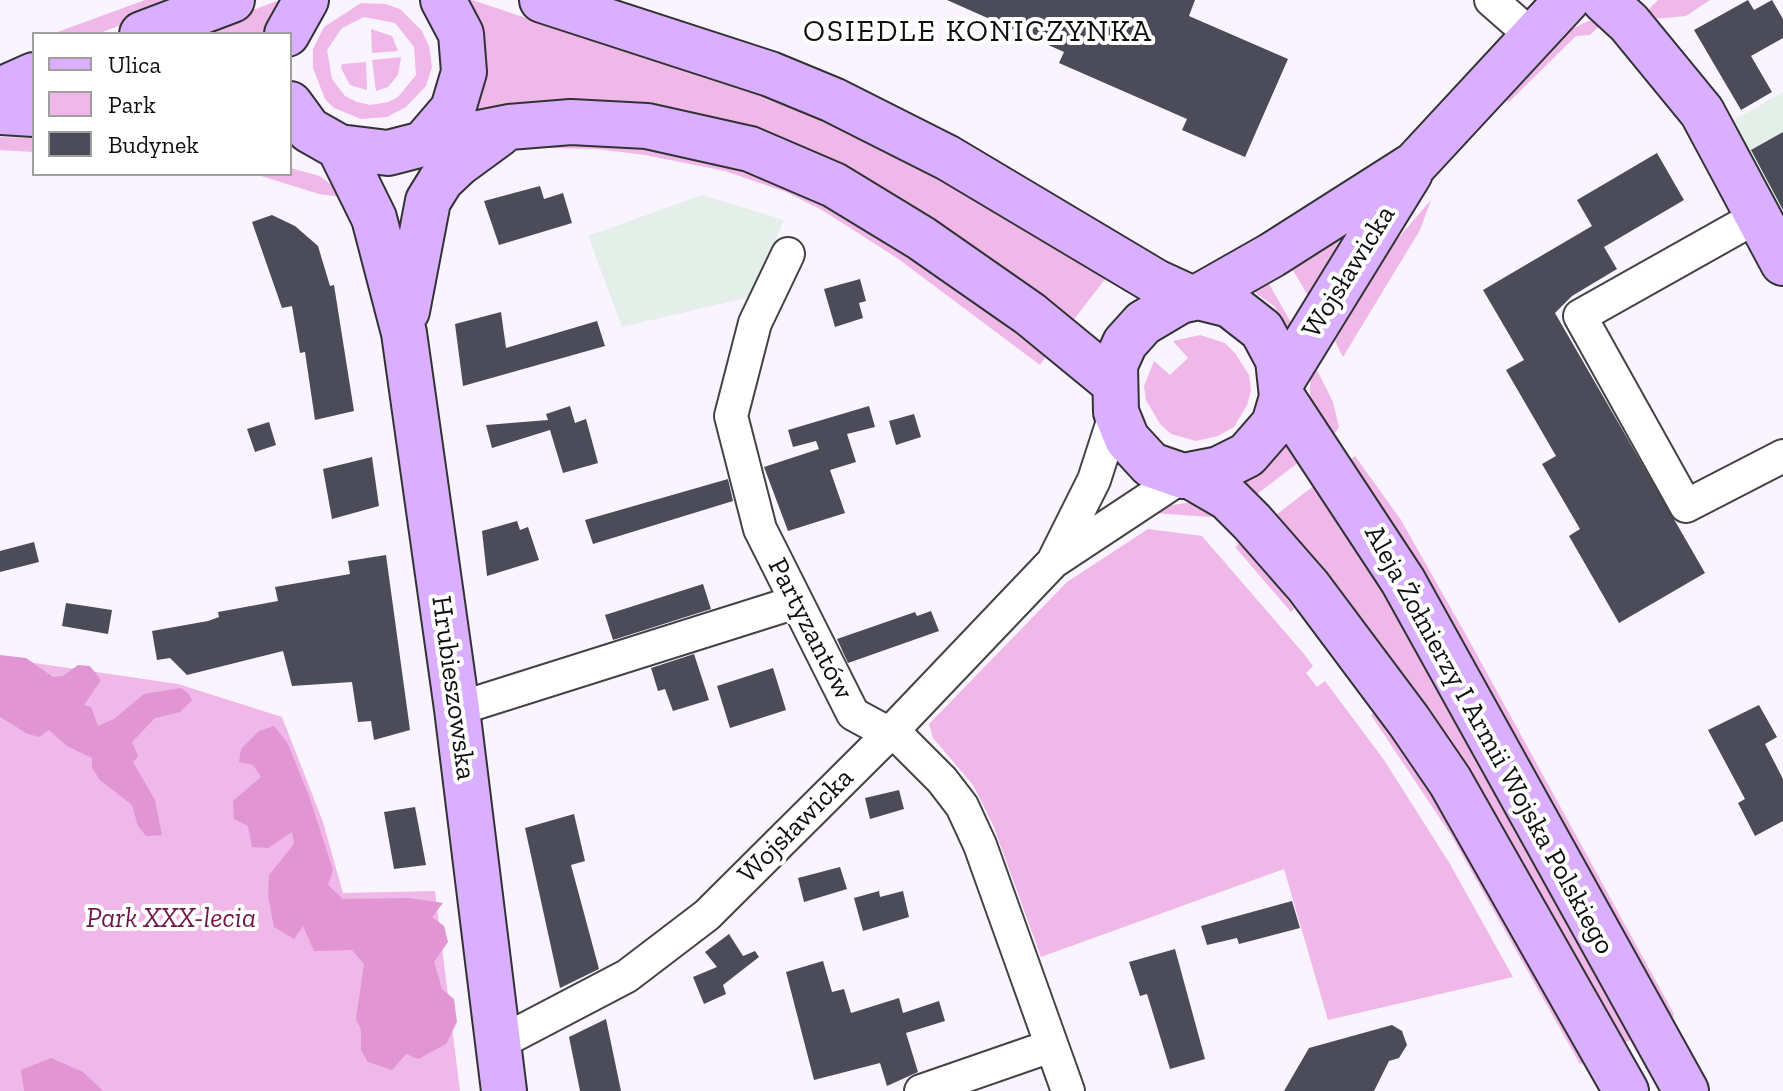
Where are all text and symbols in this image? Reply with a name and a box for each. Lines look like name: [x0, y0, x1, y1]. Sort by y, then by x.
district label: OSIEDLE KONICZYNKA: [803, 14, 1153, 50]
legend: [32, 32, 292, 176]
text: Ulica: [108, 50, 161, 79]
text: Park: [108, 90, 156, 119]
text: Budynek: [108, 130, 199, 159]
street label: Wojsławicka: [1295, 200, 1403, 344]
street label: Aleja Żołnierzy I Armii Wojska Polskiego: [1357, 520, 1621, 960]
street label: Partyzantów: [760, 553, 860, 705]
street label: Hrubieszowska: [423, 594, 483, 782]
street label: Wojsławicka: [731, 761, 861, 891]
park label: Park XXX-lecia: [86, 902, 256, 936]

